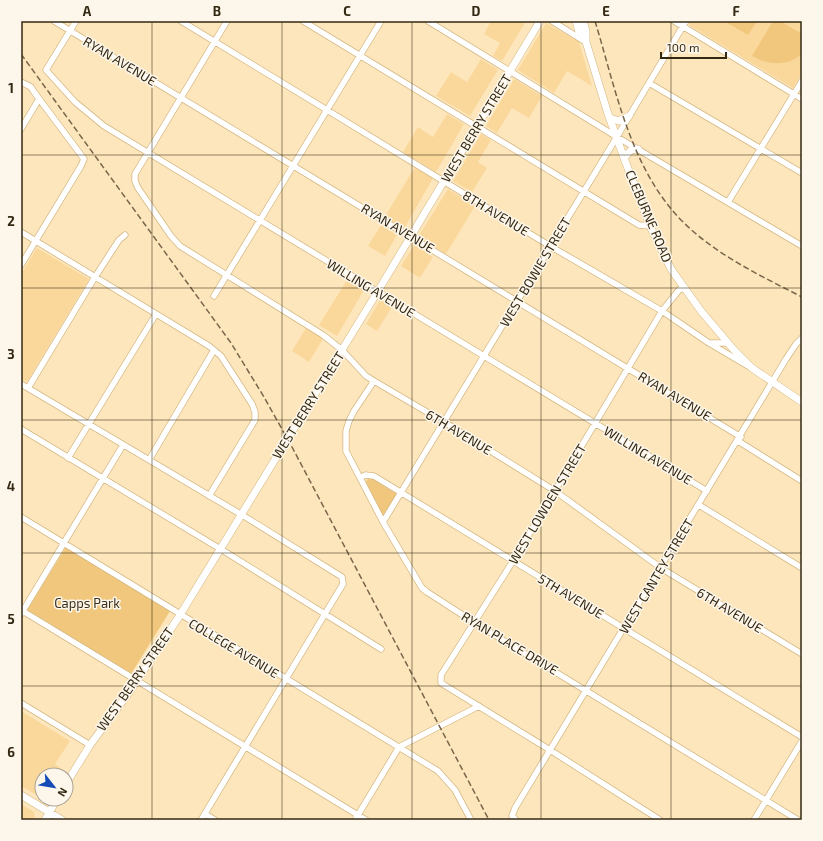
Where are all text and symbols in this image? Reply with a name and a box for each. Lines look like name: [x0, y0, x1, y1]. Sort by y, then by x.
text: A: [83, 3, 92, 19]
text: B: [213, 3, 221, 19]
text: C: [343, 3, 351, 19]
text: D: [472, 3, 481, 19]
text: E: [602, 3, 610, 19]
text: F: [732, 3, 740, 19]
street label: RYAN AVENUE: [81, 33, 159, 89]
scale bar: [661, 34, 726, 60]
text: 100 m: [667, 40, 699, 54]
street label: WEST BERRY STREET: [437, 71, 515, 185]
text: 1: [8, 80, 14, 96]
street label: CLEBURNE ROAD: [622, 167, 676, 265]
street label: 8TH AVENUE: [460, 187, 532, 239]
street label: RYAN AVENUE: [359, 200, 437, 256]
text: 2: [7, 213, 15, 229]
street label: WEST BOWIE STREET: [496, 214, 574, 330]
street label: WILLING AVENUE: [324, 255, 418, 321]
text: 3: [7, 346, 15, 362]
street label: WEST BERRY STREET: [269, 348, 348, 462]
street label: RYAN AVENUE: [636, 368, 714, 424]
street label: 6TH AVENUE: [423, 406, 495, 458]
street label: WILLING AVENUE: [601, 422, 695, 488]
street label: WEST LOWDEN STREET: [505, 441, 589, 567]
text: 4: [7, 478, 15, 494]
street label: WEST CANTEY STREET: [615, 515, 697, 636]
street label: 5TH AVENUE: [535, 570, 607, 622]
street label: 6TH AVENUE: [694, 584, 766, 636]
park label: Capps Park: [54, 595, 120, 611]
street label: RYAN PLACE DRIVE: [459, 608, 561, 678]
text: 5: [7, 611, 15, 627]
street label: COLLEGE AVENUE: [186, 615, 282, 681]
street label: WEST BERRY STREET: [93, 624, 177, 734]
text: 6: [7, 744, 15, 760]
north arrow: [34, 767, 74, 807]
text: N: [55, 786, 71, 799]

